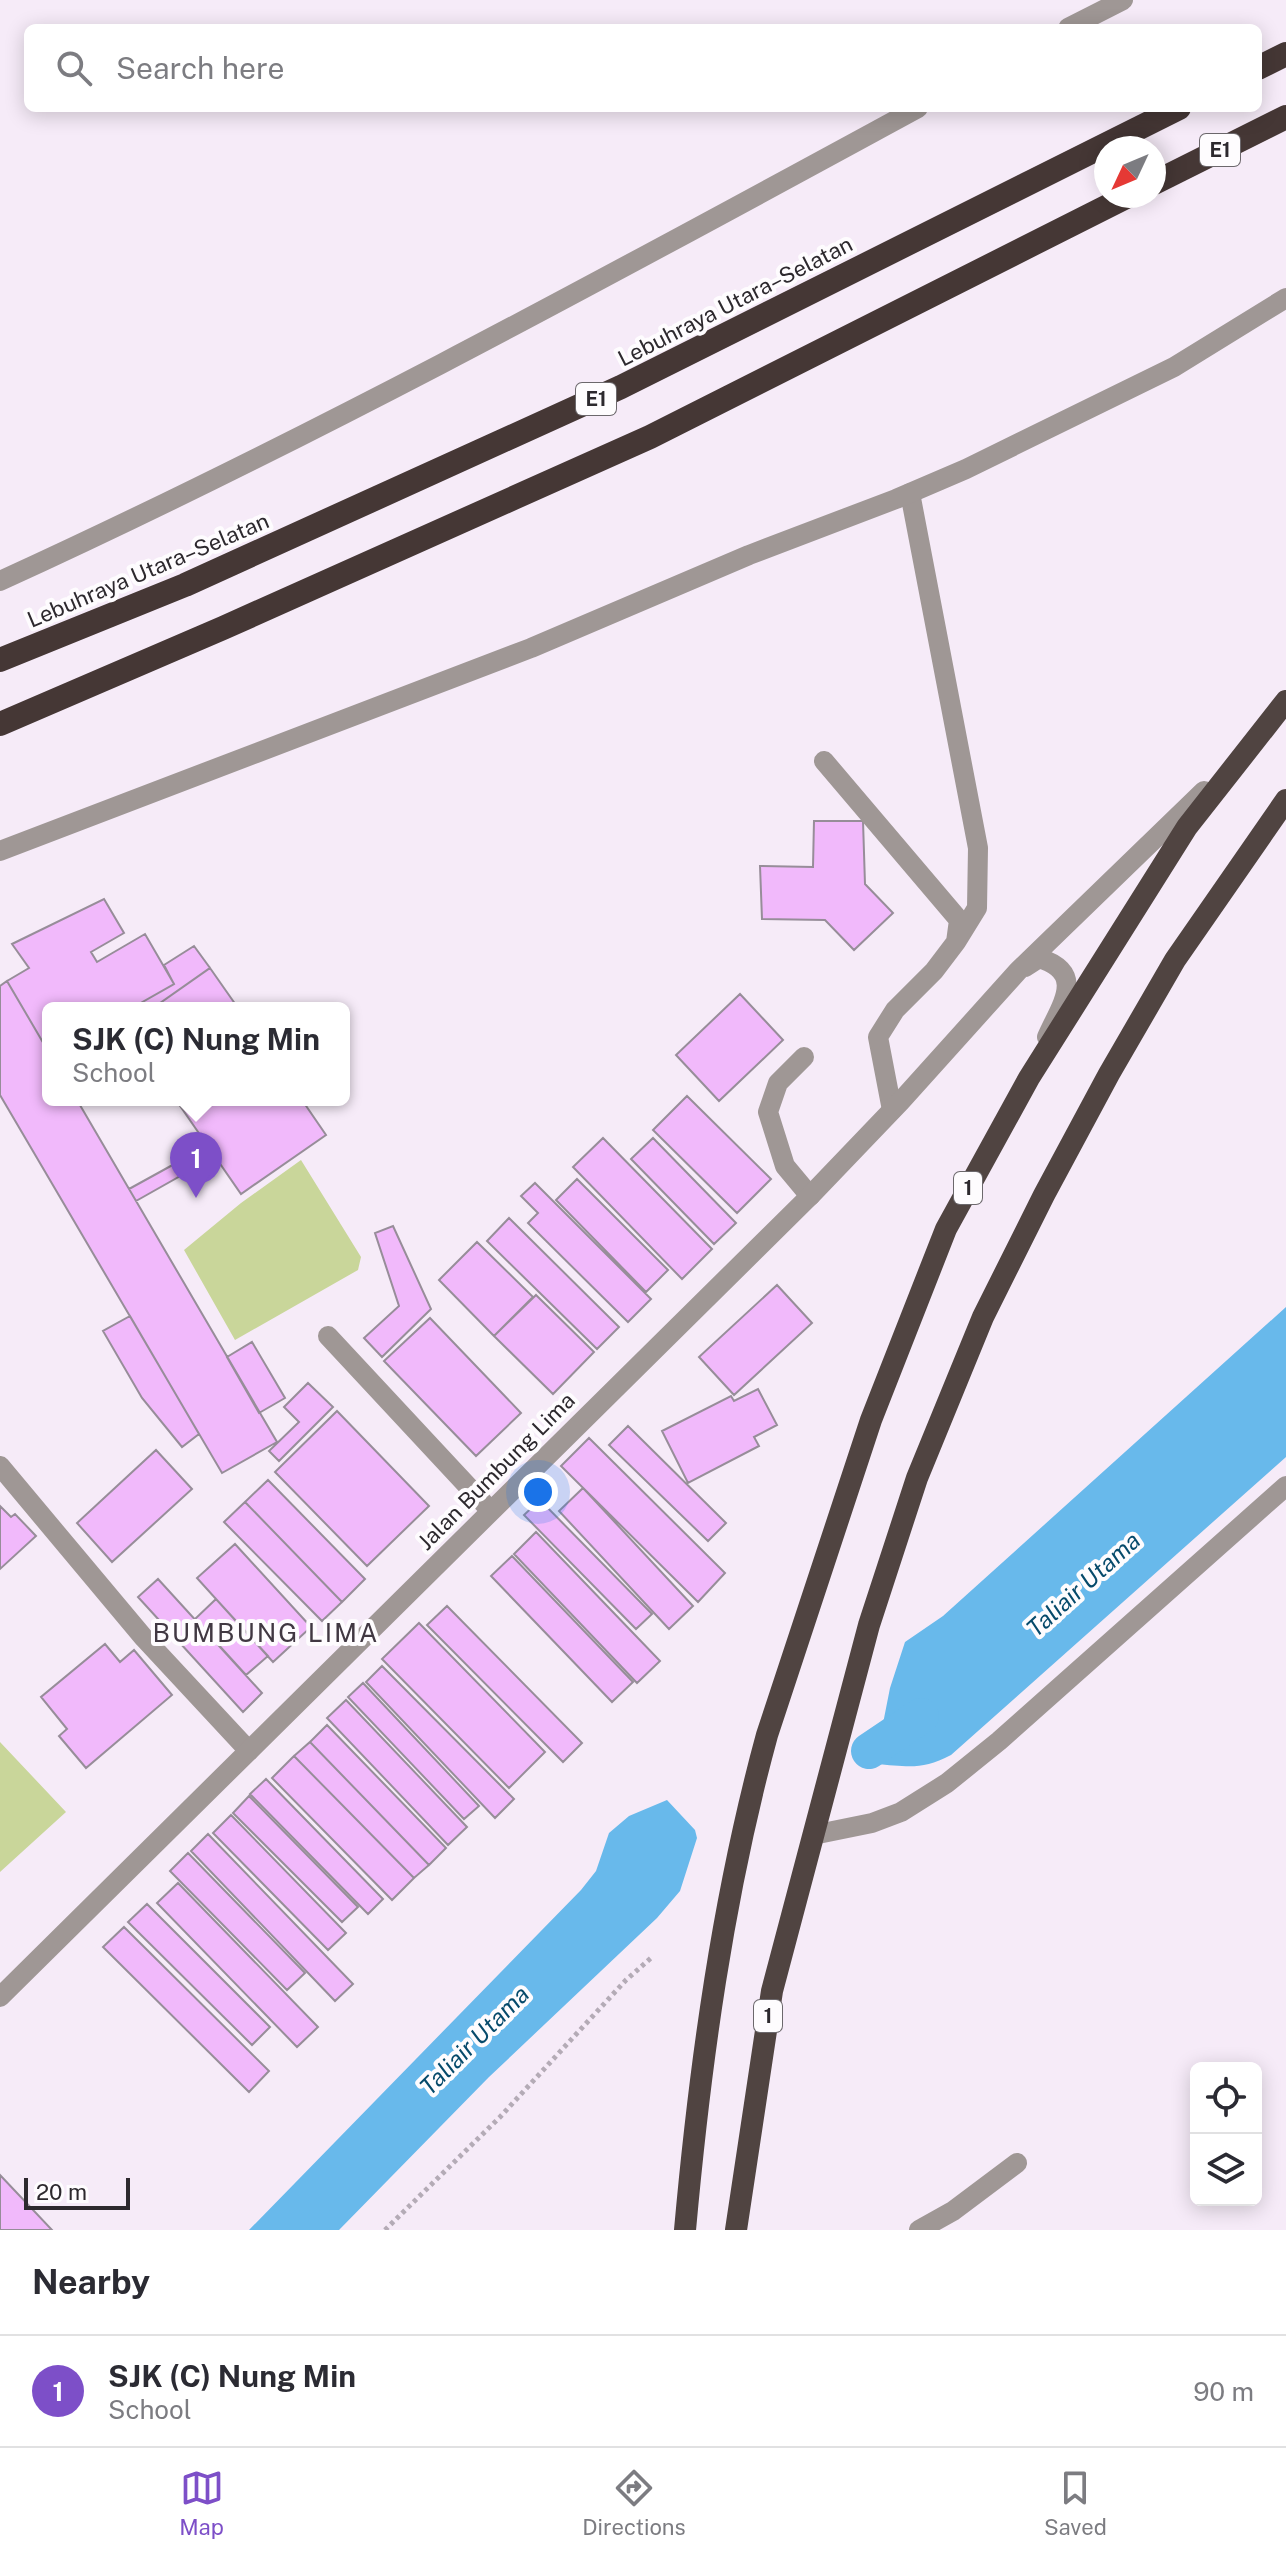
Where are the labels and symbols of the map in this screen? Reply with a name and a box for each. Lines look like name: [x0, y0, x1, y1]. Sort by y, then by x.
road number: E1: [1200, 134, 1240, 166]
north arrow: [1094, 136, 1166, 208]
street label: Lebuhraya Utara–Selatan: [613, 230, 857, 372]
road number: E1: [576, 383, 616, 415]
street label: Lebuhraya Utara–Selatan: [23, 507, 273, 633]
pin: 1: [170, 1132, 222, 1198]
road number: 1: [954, 1172, 982, 1204]
street label: Jalan Bumbung Lima: [412, 1387, 580, 1555]
your location: [518, 1472, 558, 1512]
water label: Taliair Utama: [1021, 1526, 1145, 1642]
district label: BUMBUNG LIMA: [152, 1617, 380, 1648]
water label: Taliair Utama: [414, 1980, 534, 2100]
road number: 1: [754, 2000, 782, 2032]
scale bar: [24, 2174, 130, 2210]

